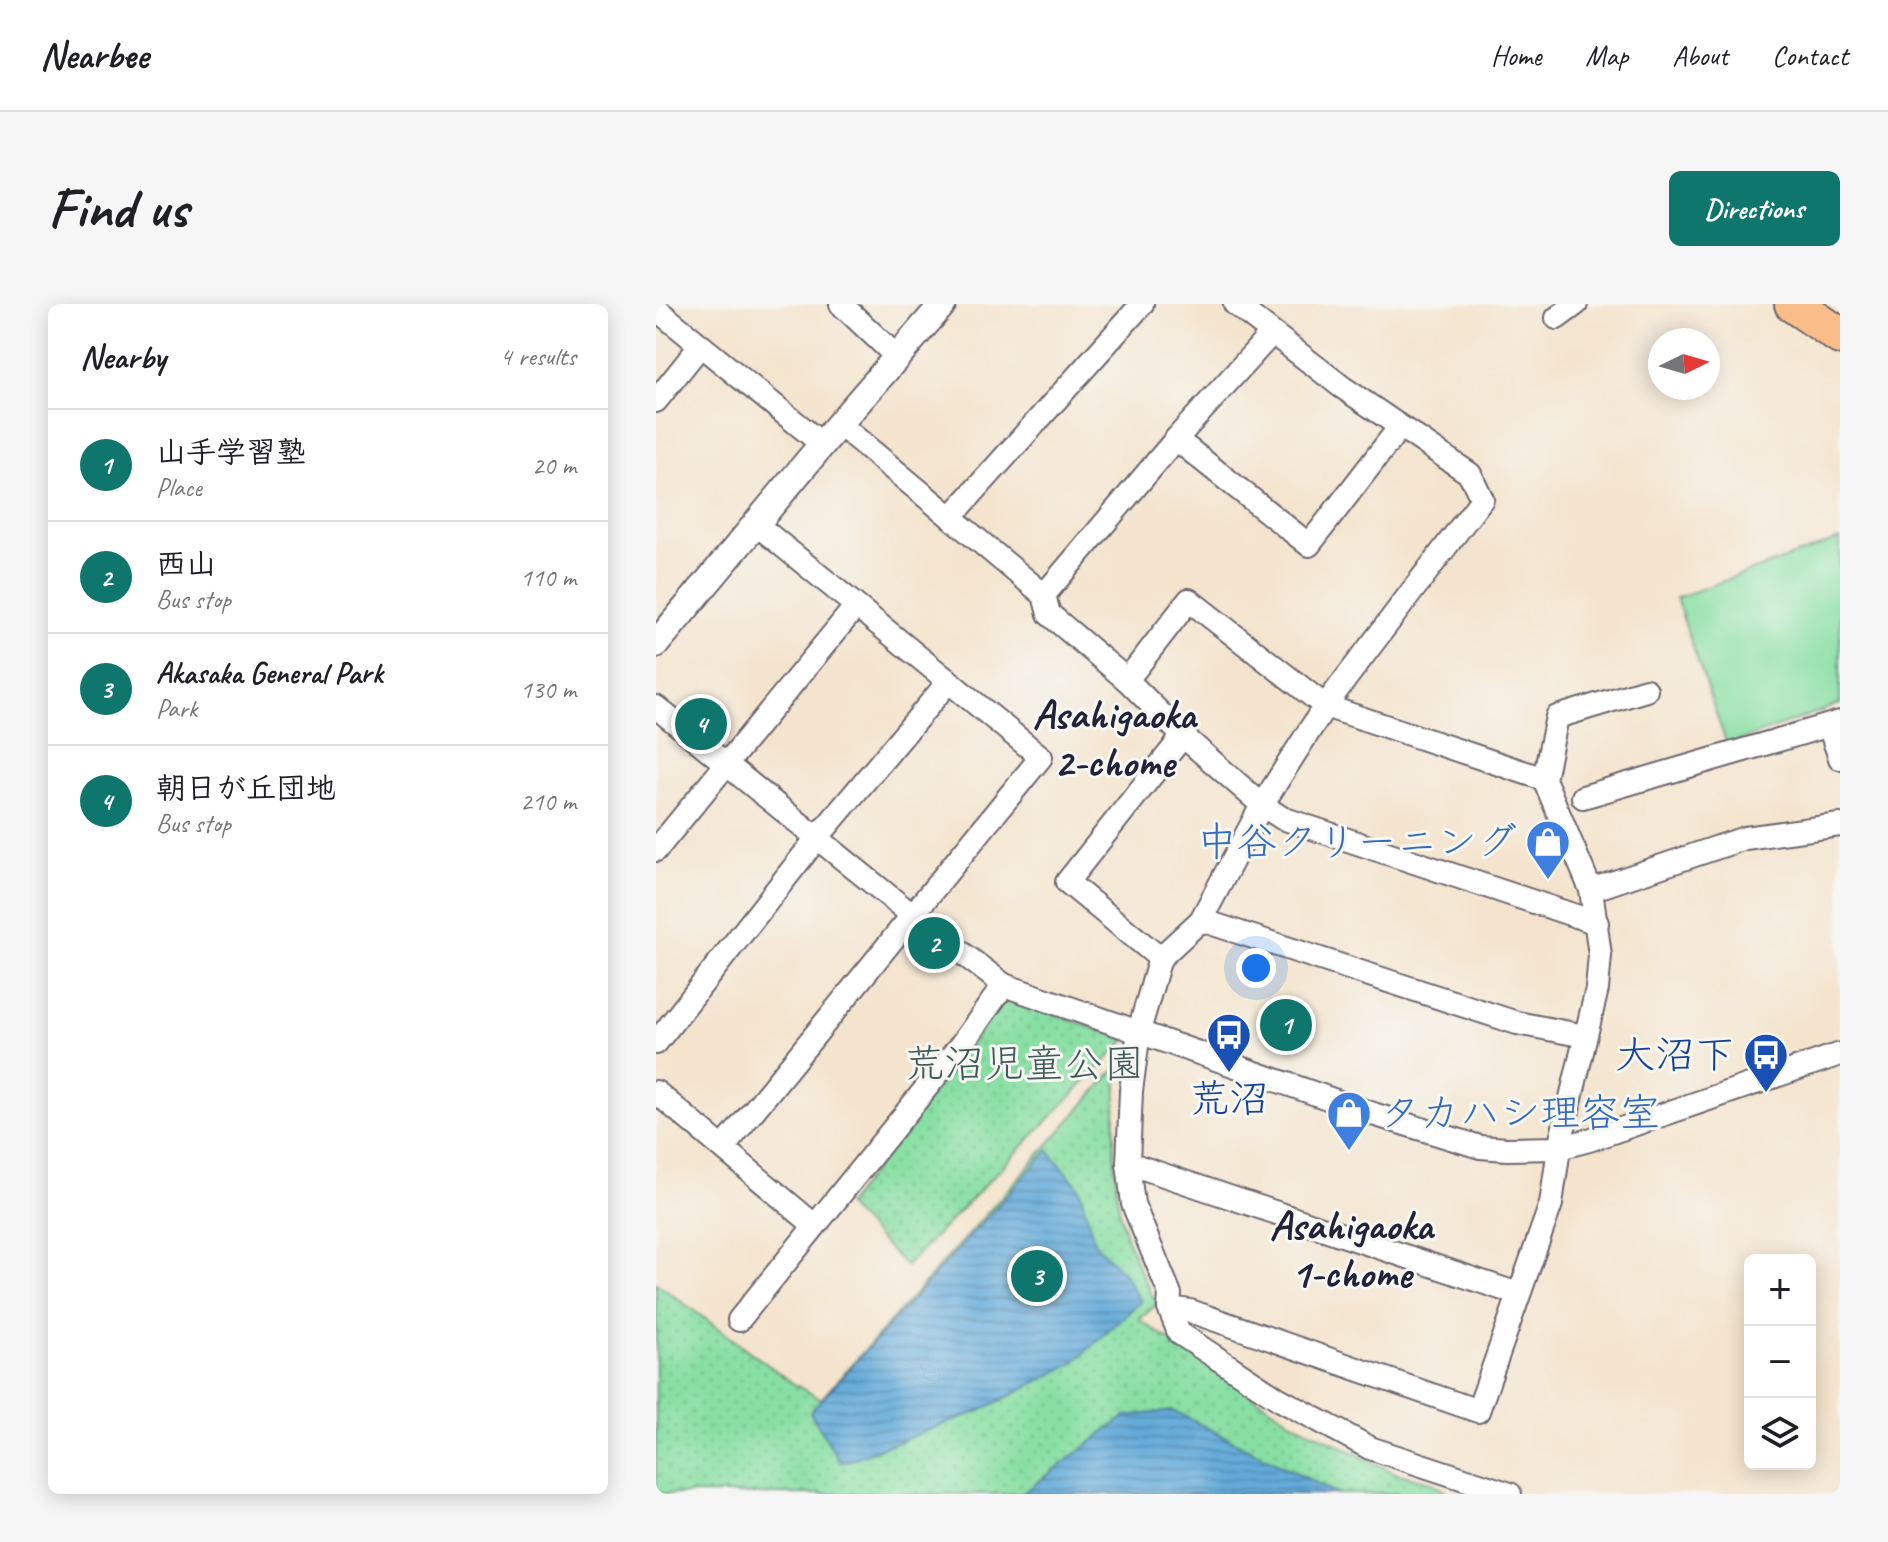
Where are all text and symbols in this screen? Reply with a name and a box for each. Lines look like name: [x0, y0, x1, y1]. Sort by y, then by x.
text: Nearbee: [40, 32, 148, 79]
text: Home: [1491, 38, 1541, 73]
text: Map: [1585, 38, 1628, 73]
text: About: [1672, 38, 1728, 73]
text: Contact: [1772, 38, 1848, 73]
button: Directions: [1669, 171, 1840, 246]
text: Find us: [48, 173, 188, 244]
north arrow: [1648, 328, 1720, 400]
text: Nearby: [80, 335, 166, 378]
text: 4 results: [500, 340, 576, 373]
text: 山手学習塾: [156, 433, 306, 471]
text: 1: [100, 449, 112, 482]
text: 20 m: [532, 449, 576, 482]
text: Place: [156, 471, 202, 504]
text: 西山: [156, 545, 216, 583]
text: 2: [100, 561, 112, 594]
text: 110 m: [520, 561, 576, 594]
text: Bus stop: [156, 583, 231, 616]
text: Akasaka General Park: [156, 654, 383, 692]
text: 3: [100, 673, 112, 706]
text: 130 m: [520, 673, 576, 706]
district label: Asahigaoka 2-chome: [1032, 688, 1198, 789]
text: Park: [156, 692, 197, 725]
pin: 4: [675, 694, 727, 754]
text: 朝日が丘団地: [156, 769, 336, 807]
text: 4: [100, 785, 112, 818]
text: 210 m: [520, 785, 576, 818]
text: Bus stop: [156, 807, 231, 840]
place label: 中谷クリーニング: [1197, 817, 1517, 867]
shop icon: 中谷クリーニング: [1524, 818, 1572, 881]
pin: 2: [908, 913, 960, 973]
your location: [1236, 948, 1276, 988]
pin: 1: [1260, 995, 1312, 1055]
bus stop icon: 荒沼: [1205, 1011, 1253, 1074]
place label: 大沼下: [1615, 1030, 1735, 1080]
bus stop icon: 大沼下: [1742, 1031, 1790, 1094]
park label: 荒沼児童公園: [904, 1039, 1144, 1089]
place label: 荒沼: [1189, 1074, 1269, 1124]
place label: タカハシ理容室: [1380, 1088, 1660, 1138]
shop icon: タカハシ理容室: [1325, 1089, 1373, 1152]
district label: Asahigaoka 1-chome: [1269, 1199, 1435, 1300]
pin: 3: [1011, 1246, 1063, 1306]
map controls: [1744, 1254, 1816, 1470]
button: +: [1744, 1254, 1816, 1326]
button: −: [1744, 1326, 1816, 1398]
button: layers: [1744, 1398, 1816, 1470]

